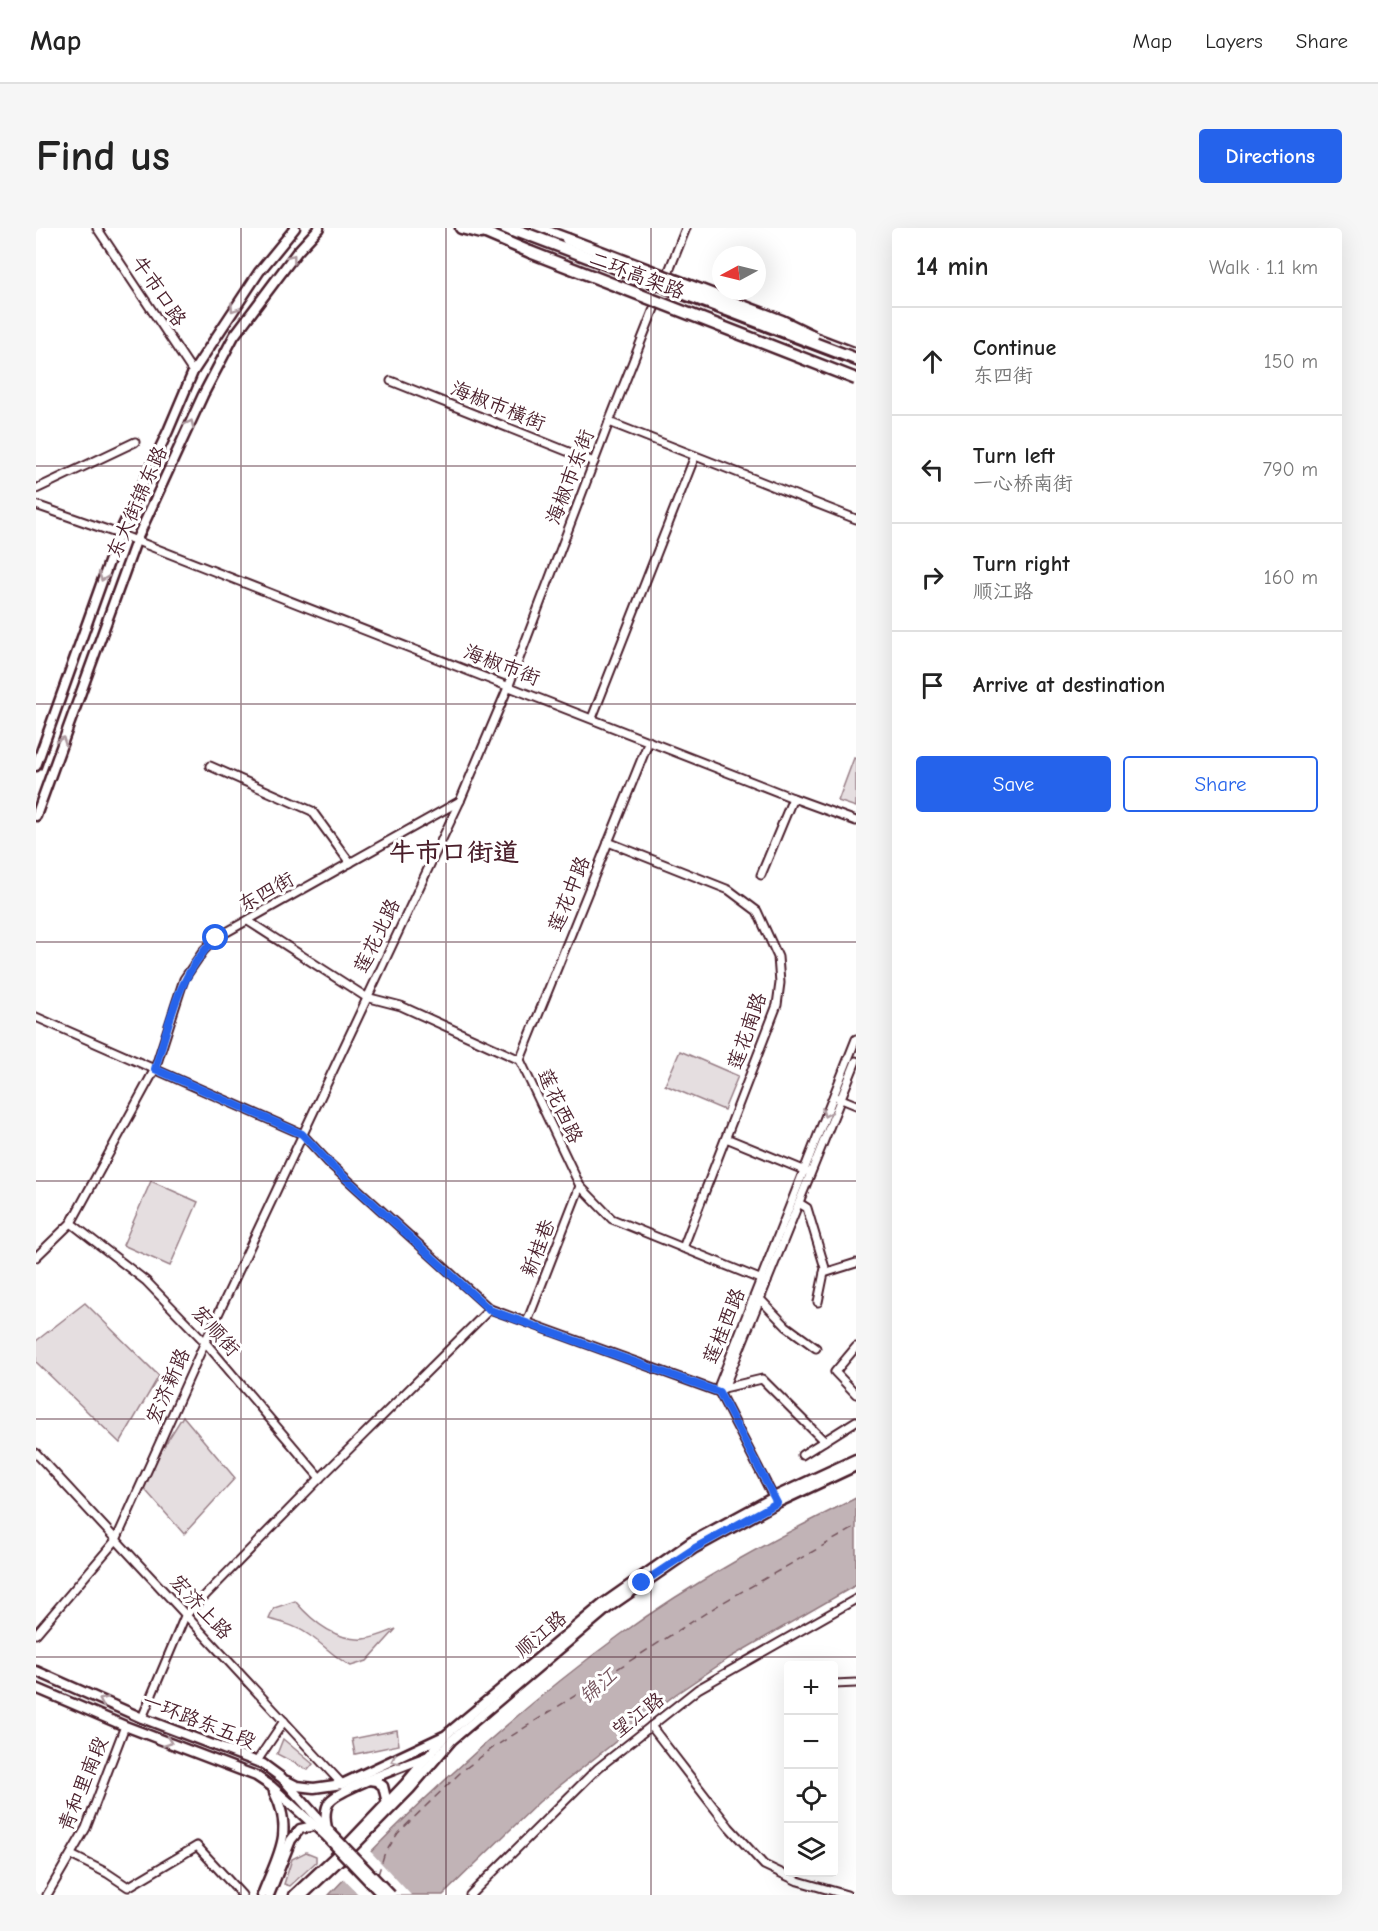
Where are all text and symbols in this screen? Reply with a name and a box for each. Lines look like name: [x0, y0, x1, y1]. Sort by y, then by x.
text: Map: [30, 25, 81, 57]
text: Map: [1133, 29, 1172, 53]
text: Layers: [1205, 29, 1263, 53]
text: Share: [1296, 29, 1348, 53]
button: Directions: [1199, 129, 1342, 183]
text: Find us: [36, 132, 170, 181]
street label: 二环高架路: [586, 246, 689, 304]
north arrow: [712, 246, 766, 300]
street label: 牛市口路: [127, 251, 191, 331]
text: 14 min: [916, 252, 989, 282]
one-way arrow: [285, 254, 296, 265]
text: Walk · 1.1 km: [1209, 256, 1318, 279]
one-way arrow: [230, 301, 241, 312]
text: Continue: [973, 335, 1056, 361]
icon: ahead: [916, 345, 949, 378]
text: 150 m: [1264, 350, 1318, 373]
text: 东四街: [973, 364, 1033, 387]
street label: 海椒市横街: [447, 377, 549, 435]
one-way arrow: [183, 419, 195, 430]
street label: 海椒市东街: [541, 426, 599, 528]
street label: 东大街锦东路: [102, 442, 172, 561]
text: Turn left: [973, 443, 1055, 469]
icon: left: [916, 453, 949, 486]
text: 790 m: [1263, 458, 1318, 481]
text: 一心桥南街: [973, 472, 1073, 495]
text: Turn right: [973, 551, 1070, 577]
icon: right: [916, 561, 949, 594]
text: 160 m: [1264, 566, 1318, 589]
one-way arrow: [98, 571, 111, 582]
text: 顺江路: [973, 580, 1033, 603]
street label: 海椒市街: [461, 640, 543, 690]
icon: arrive: [916, 669, 949, 702]
text: Arrive at destination: [973, 672, 1165, 698]
one-way arrow: [55, 736, 67, 747]
button: Save: [916, 756, 1111, 812]
button: Share: [1123, 756, 1318, 812]
district label: 牛市口街道: [389, 838, 519, 868]
street label: 莲花中路: [543, 852, 595, 935]
street label: 东四街: [234, 867, 298, 917]
street label: 莲花北路: [349, 894, 405, 977]
route start: [202, 924, 228, 950]
street label: 莲花南路: [723, 988, 771, 1073]
street label: 莲花西路: [533, 1065, 588, 1148]
one-way arrow: [821, 1107, 834, 1117]
street label: 新桂巷: [517, 1215, 560, 1280]
street label: 莲桂西路: [698, 1284, 750, 1367]
street label: 宏顺街: [187, 1301, 245, 1361]
street label: 宏济新路: [141, 1344, 195, 1427]
route end: [628, 1569, 654, 1595]
street label: 宏济上路: [165, 1570, 237, 1645]
street label: 顺江路: [511, 1605, 572, 1662]
map controls: [784, 1661, 838, 1877]
button: +: [784, 1661, 838, 1715]
water label: 锦江: [574, 1663, 622, 1709]
street label: 望江路: [607, 1687, 670, 1743]
street label: 一环路东五段: [139, 1689, 259, 1753]
one-way arrow: [98, 1696, 109, 1708]
button: −: [784, 1715, 838, 1769]
street label: 青和里南段: [54, 1733, 112, 1835]
one-way arrow: [162, 1735, 173, 1747]
one-way arrow: [390, 1753, 401, 1765]
button: locate: [784, 1769, 838, 1823]
button: layers: [784, 1823, 838, 1877]

